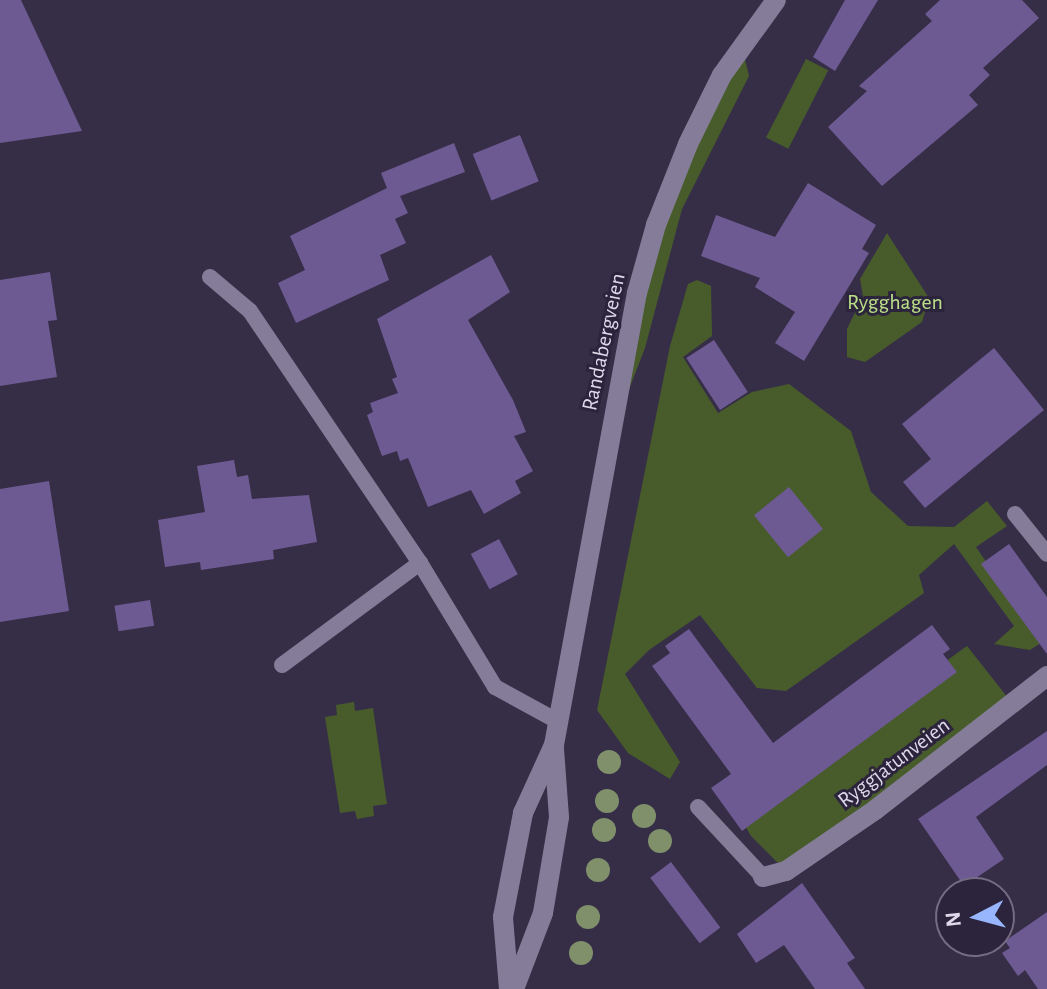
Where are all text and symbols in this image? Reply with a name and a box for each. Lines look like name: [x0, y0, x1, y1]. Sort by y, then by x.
street label: Randabergveien: [577, 271, 631, 413]
park label: Rygghagen: [847, 290, 943, 316]
street label: Ryggjatunveien: [833, 712, 955, 814]
north arrow: [935, 877, 1015, 957]
text: N: [941, 911, 965, 928]

